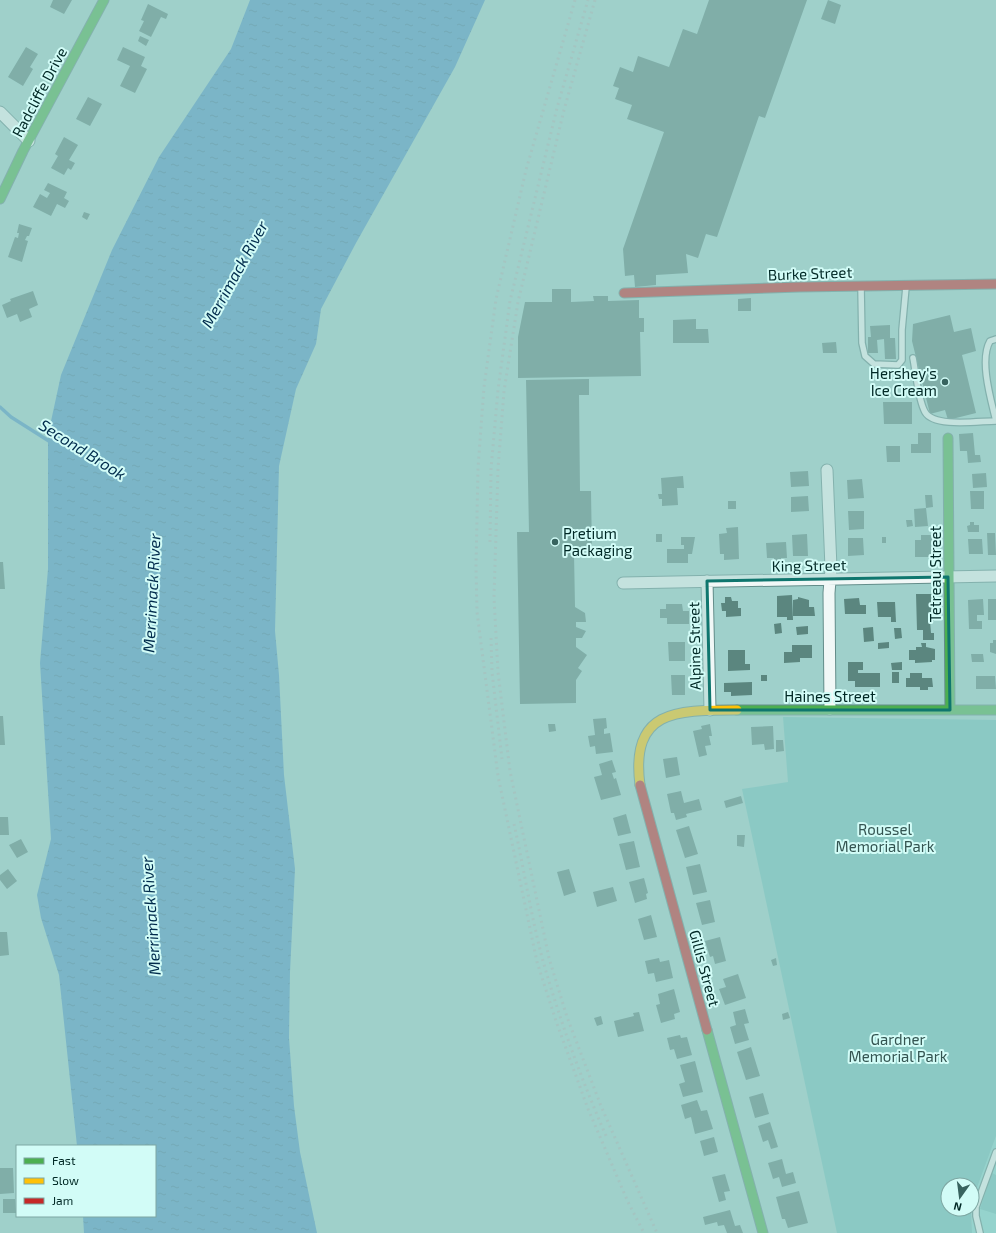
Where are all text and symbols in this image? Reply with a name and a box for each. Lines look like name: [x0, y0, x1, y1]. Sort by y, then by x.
street label: Radcliffe Drive: [8, 44, 70, 140]
water label: Merrimack River: [197, 217, 272, 331]
street label: Burke Street: [768, 263, 853, 283]
place label: Hershey's Ice Cream: [870, 364, 937, 399]
marker: Hershey's Ice Cream: [940, 377, 950, 387]
water label: Second Brook: [36, 415, 130, 483]
place label: Pretium Packaging: [563, 524, 633, 559]
street label: Tetreau Street: [926, 525, 944, 622]
water label: Merrimack River: [138, 532, 164, 653]
marker: Pretium Packaging: [550, 537, 560, 547]
street label: King Street: [771, 555, 847, 575]
street label: Alpine Street: [684, 602, 704, 690]
street label: Haines Street: [784, 687, 876, 705]
park label: Roussel Memorial Park: [836, 820, 935, 855]
water label: Merrimack River: [136, 855, 164, 976]
street label: Gillis Street: [686, 928, 724, 1008]
park label: Gardner Memorial Park: [849, 1030, 948, 1065]
legend: [16, 1145, 156, 1217]
text: Fast: [52, 1153, 76, 1167]
text: Slow: [52, 1173, 79, 1187]
north arrow: [940, 1177, 980, 1217]
text: Jam: [52, 1193, 73, 1207]
text: N: [952, 1200, 963, 1214]

